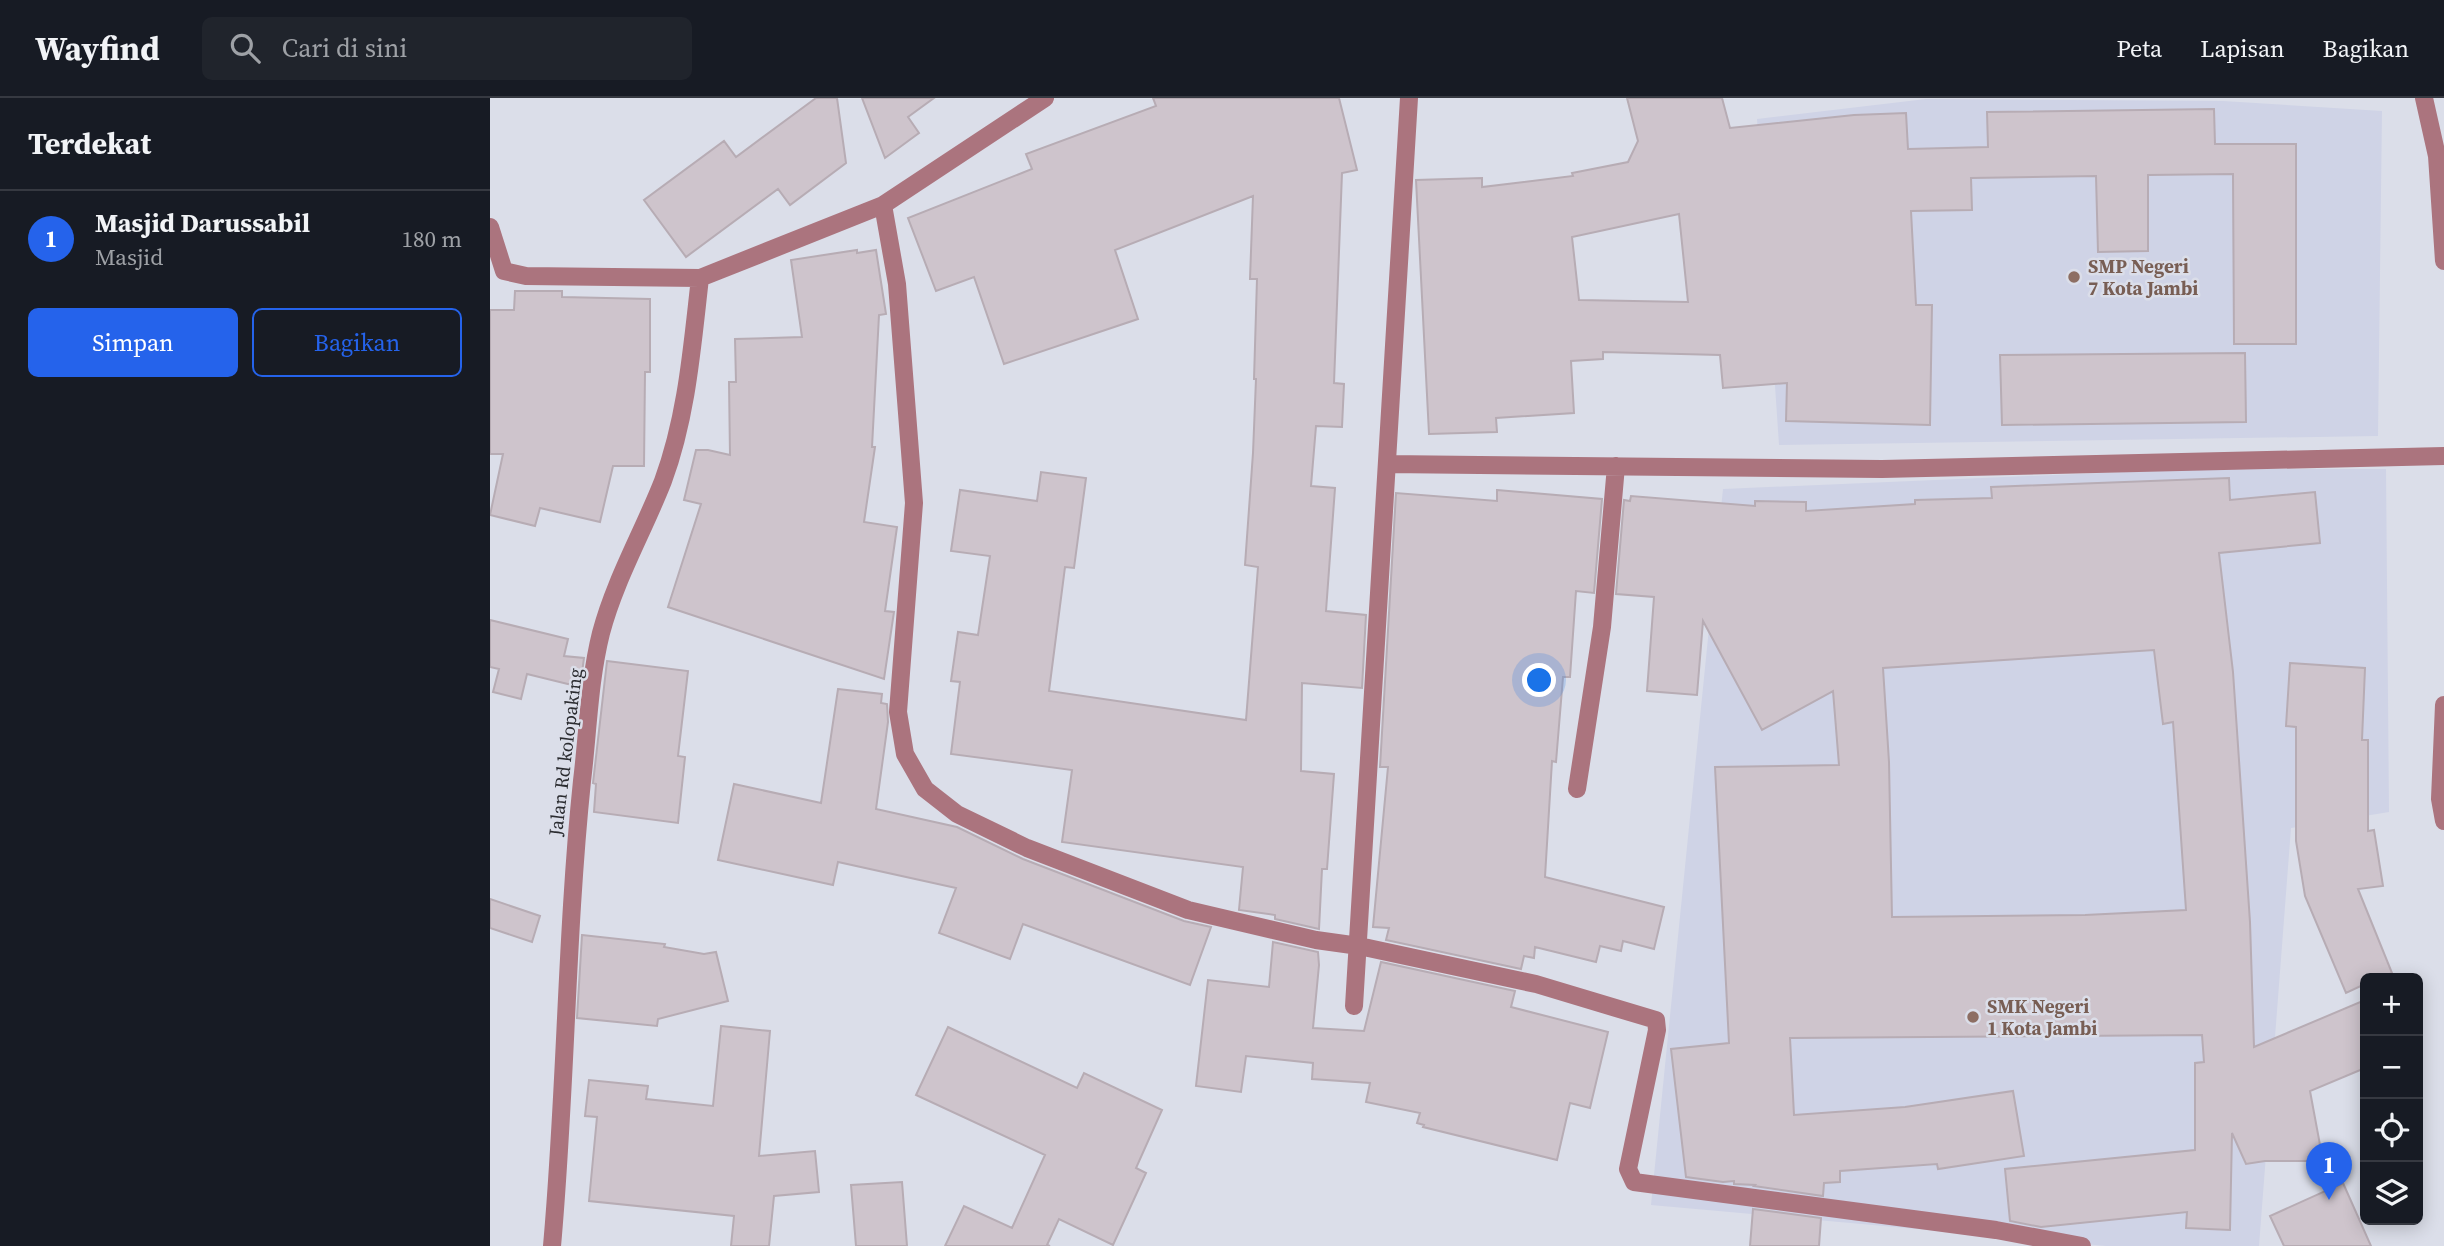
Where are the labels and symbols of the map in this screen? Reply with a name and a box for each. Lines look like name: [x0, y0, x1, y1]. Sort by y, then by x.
place label: SMP Negeri 7 Kota Jambi: [2088, 253, 2198, 301]
marker: SMP Negeri 7 Kota Jambi: [2066, 269, 2082, 285]
your location: [1522, 663, 1556, 697]
street label: Jalan Rd kolopaking: [542, 666, 588, 838]
place label: SMK Negeri 1 Kota Jambi: [1987, 993, 2097, 1041]
marker: SMK Negeri 1 Kota Jambi: [1965, 1009, 1981, 1025]
pin: 1: [2306, 1142, 2352, 1200]

